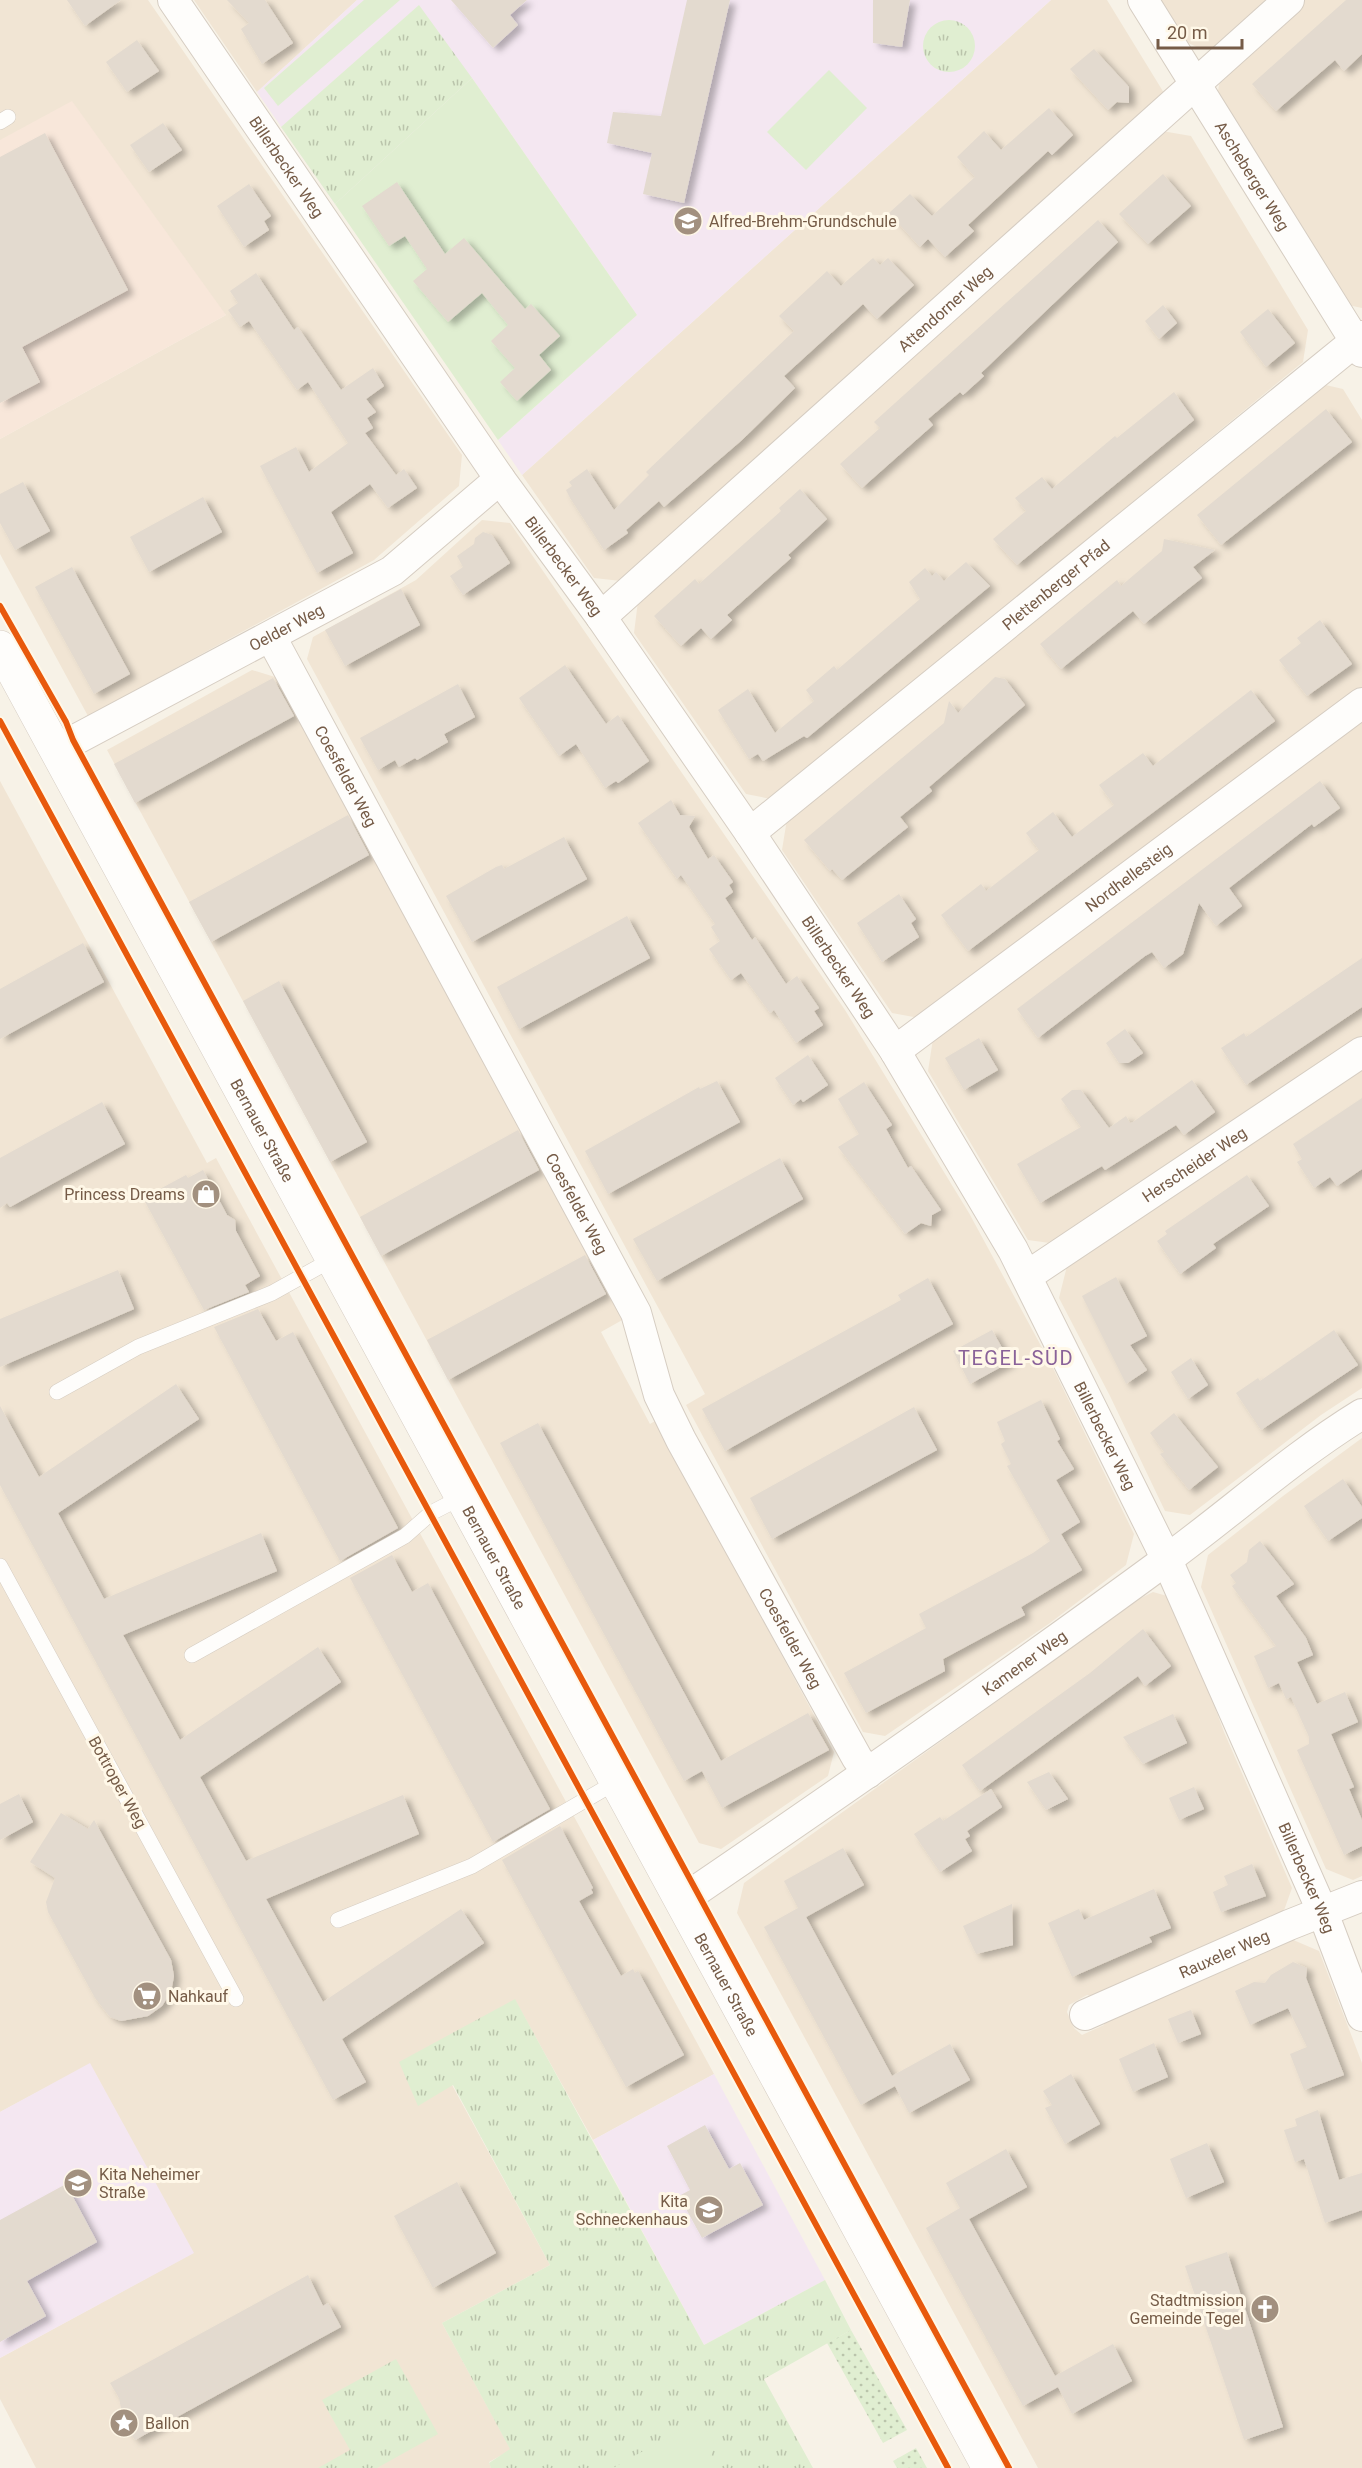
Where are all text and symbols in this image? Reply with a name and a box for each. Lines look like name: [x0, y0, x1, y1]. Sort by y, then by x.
scale bar: [1158, 12, 1242, 50]
text: 20 m: [1167, 22, 1207, 43]
street label: Billerbecker Weg: [245, 113, 328, 221]
street label: Ascheberger Weg: [1211, 118, 1293, 234]
school or university icon: Alfred-Brehm-Grundschule: [672, 205, 704, 237]
place label: Alfred-Brehm-Grundschule: [709, 212, 897, 231]
street label: Attendorner Weg: [894, 262, 996, 356]
street label: Billerbecker Weg: [521, 513, 606, 620]
street label: Plettenberger Pfad: [998, 536, 1114, 634]
street label: Oelder Weg: [246, 600, 327, 655]
street label: Coesfelder Weg: [311, 722, 381, 830]
street label: Nordhellesteig: [1082, 839, 1176, 916]
street label: Billerbecker Weg: [798, 912, 879, 1022]
street label: Bernauer Straße: [226, 1076, 298, 1185]
street label: Herscheider Weg: [1139, 1123, 1250, 1206]
street label: Coesfelder Weg: [541, 1150, 612, 1258]
shop icon: Princess Dreams: [190, 1178, 222, 1210]
place label: Princess Dreams: [64, 1185, 185, 1204]
district label: TEGEL-SÜD: [958, 1346, 1074, 1370]
street label: Billerbecker Weg: [1070, 1379, 1140, 1493]
street label: Bernauer Straße: [458, 1503, 530, 1613]
street label: Coesfelder Weg: [755, 1585, 826, 1692]
street label: Kamener Weg: [979, 1626, 1071, 1700]
street label: Bottroper Weg: [84, 1733, 151, 1832]
street label: Billerbecker Weg: [1274, 1820, 1339, 1936]
street label: Rauxeler Weg: [1176, 1926, 1272, 1982]
street label: Bernauer Straße: [690, 1930, 762, 2040]
supermarket icon: Nahkauf: [131, 1980, 163, 2012]
place label: Nahkauf: [168, 1987, 229, 2006]
place label: Kita Neheimer Straße: [99, 2165, 200, 2202]
school or university icon: Kita Neheimer Straße: [62, 2167, 94, 2199]
place label: Kita Schneckenhaus: [576, 2192, 688, 2229]
school or university icon: Kita Schneckenhaus: [693, 2194, 725, 2226]
place label: Stadtmission Gemeinde Tegel: [1130, 2291, 1244, 2328]
church icon: Stadtmission Gemeinde Tegel: [1249, 2293, 1281, 2325]
place icon: Ballon: [108, 2407, 140, 2439]
place label: Ballon: [145, 2414, 189, 2433]

